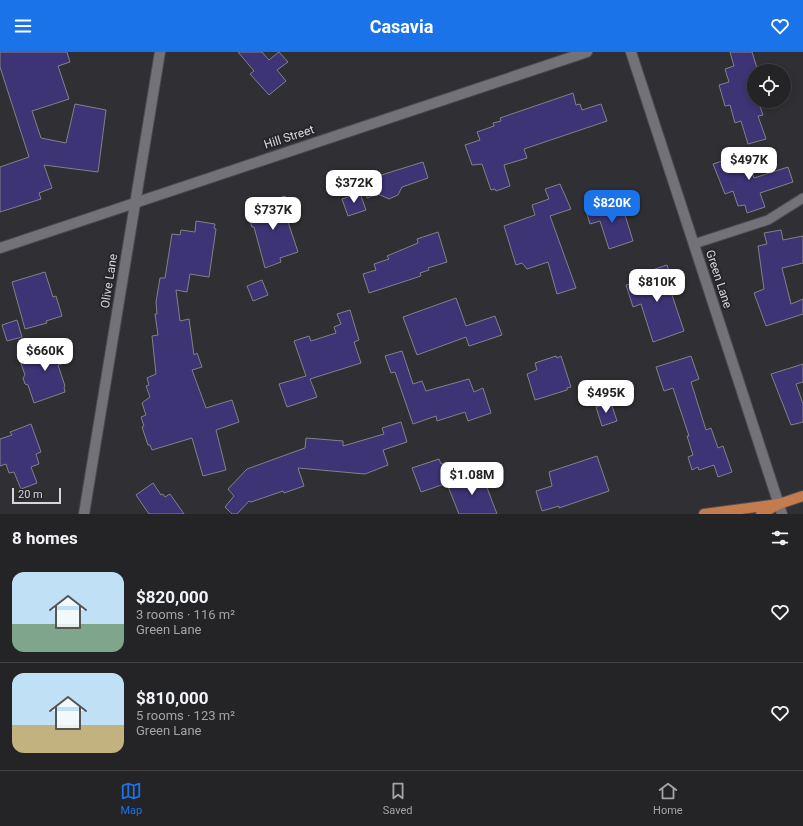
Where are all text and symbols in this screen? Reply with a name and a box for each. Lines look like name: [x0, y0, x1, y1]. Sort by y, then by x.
icon: menu: [12, 15, 34, 37]
icon: heart: [769, 15, 791, 37]
text: Casavia: [370, 16, 433, 37]
map controls: [747, 64, 791, 108]
button: locate: [747, 64, 791, 108]
street label: Hill Street: [262, 122, 316, 152]
pin: $497K: [721, 147, 777, 181]
text: $497K: [730, 152, 768, 167]
pin: $372K: [326, 170, 382, 204]
text: $372K: [335, 175, 373, 190]
pin: $820K: [584, 190, 640, 224]
text: $820K: [593, 195, 631, 210]
pin: $737K: [245, 197, 301, 231]
text: $737K: [254, 202, 292, 217]
street label: Green Lane: [703, 248, 735, 310]
street label: Olive Lane: [98, 253, 120, 309]
pin: $810K: [629, 269, 685, 303]
text: $810K: [638, 274, 676, 289]
pin: $660K: [17, 338, 73, 372]
text: $660K: [26, 343, 64, 358]
pin: $495K: [578, 380, 634, 414]
text: $495K: [587, 385, 625, 400]
pin: $1.08M: [439, 462, 505, 496]
text: $1.08M: [450, 467, 495, 482]
scale bar: [12, 486, 61, 505]
text: 20 m: [18, 488, 43, 501]
icon: filters: [769, 527, 791, 549]
text: 8 homes: [12, 528, 78, 548]
text: $820,000: [136, 587, 208, 607]
icon: home: [44, 588, 92, 636]
icon: heart: [769, 601, 791, 623]
text: 3 rooms · 116 m²: [136, 607, 235, 622]
text: Green Lane: [136, 622, 201, 637]
text: $810,000: [136, 688, 208, 708]
icon: home: [44, 689, 92, 737]
icon: heart: [769, 702, 791, 724]
text: 5 rooms · 123 m²: [136, 708, 235, 723]
text: Green Lane: [136, 723, 201, 738]
tab: Map: [120, 780, 142, 817]
tab: Saved: [383, 780, 413, 817]
tab: Home: [653, 780, 683, 817]

